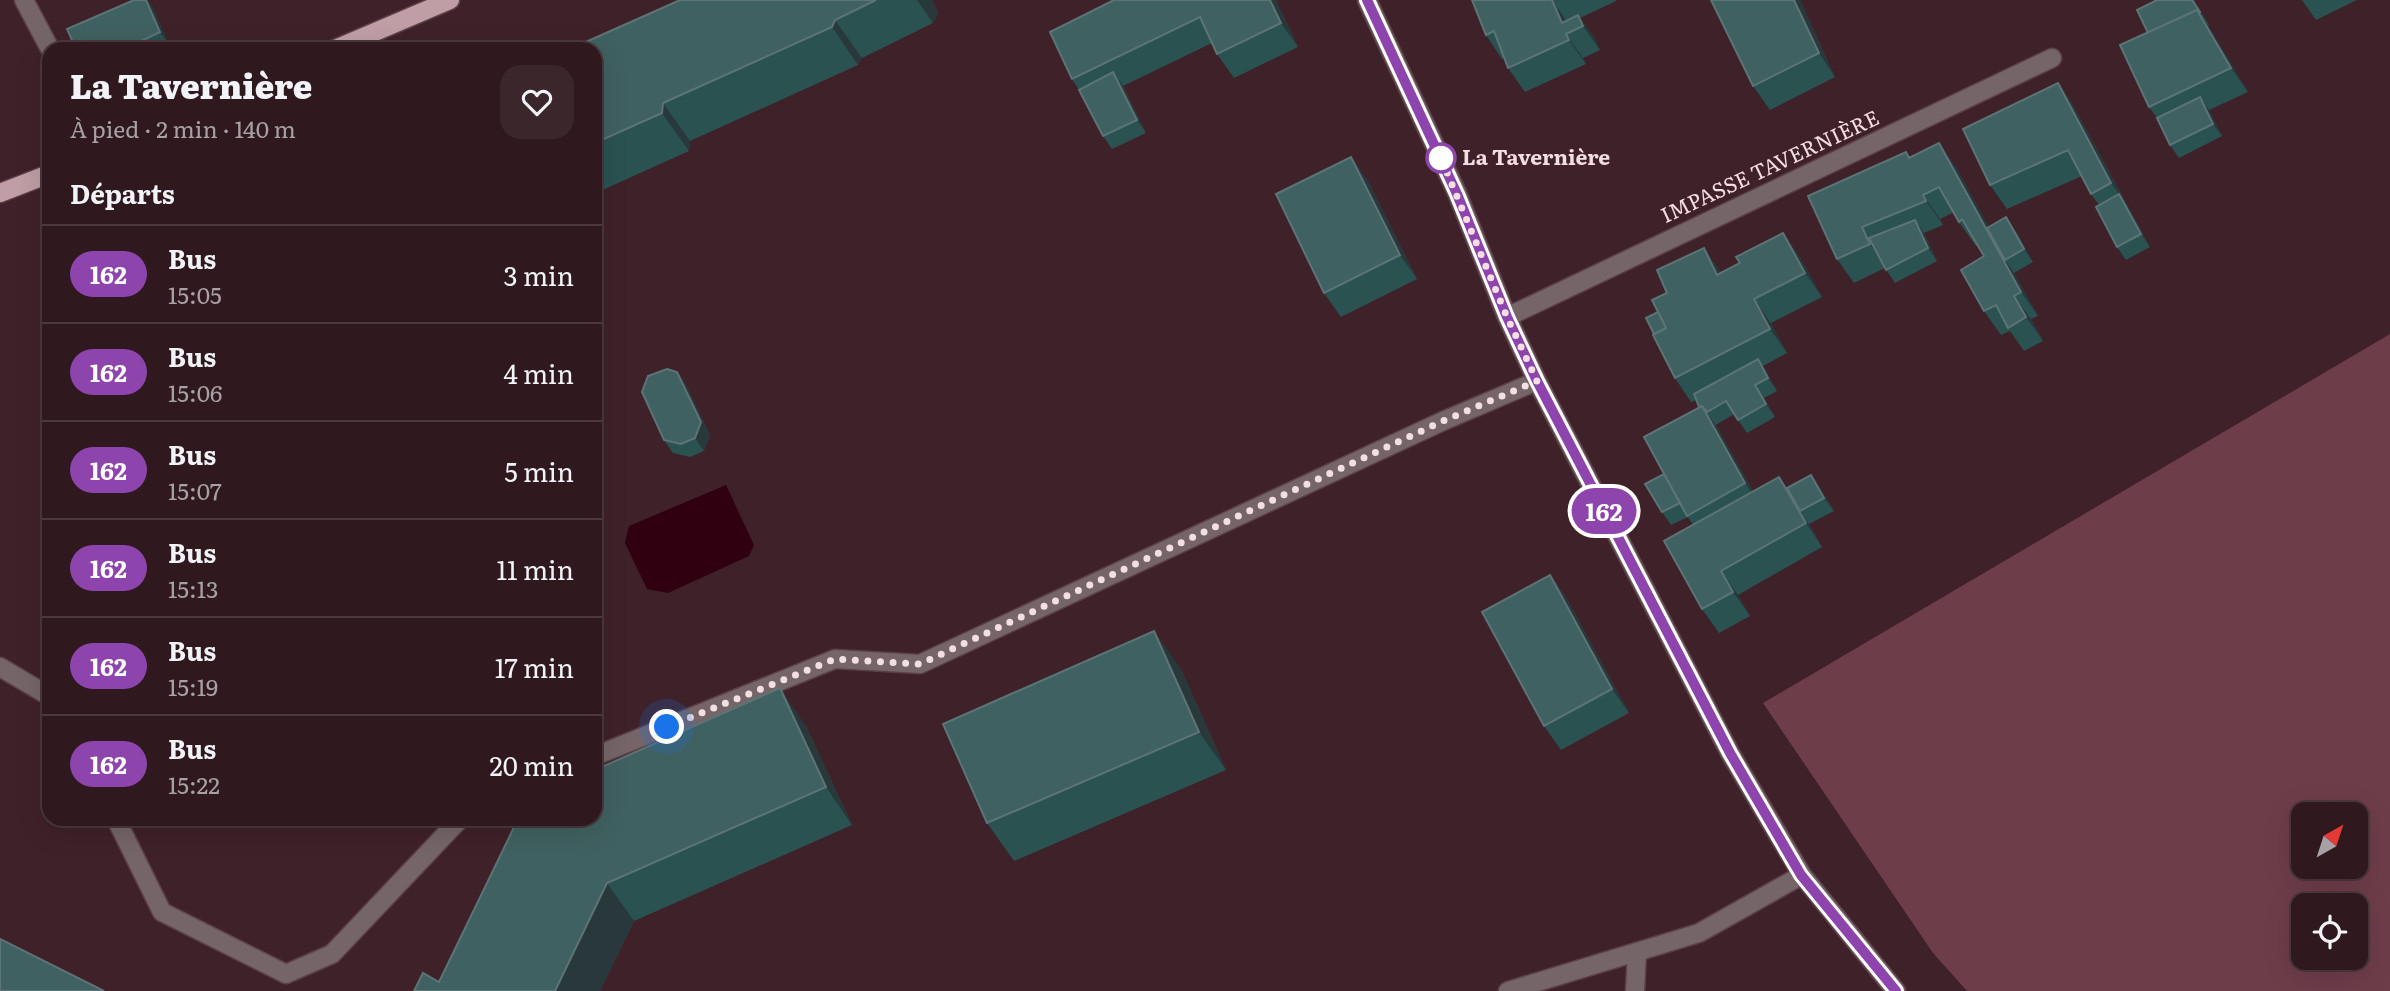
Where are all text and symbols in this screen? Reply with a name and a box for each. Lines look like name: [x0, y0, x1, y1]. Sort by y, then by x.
text: La Tavernière: [70, 60, 312, 109]
button: heart: [500, 65, 574, 139]
street label: IMPASSE TAVERNIÈRE: [1655, 100, 1883, 229]
text: À pied · 2 min · 140 m: [70, 111, 296, 145]
place label: La Tavernière: [1462, 140, 1610, 171]
marker: La Tavernière: [1426, 143, 1456, 173]
text: Départs: [70, 173, 175, 212]
text: Bus: [168, 238, 216, 277]
text: 3 min: [504, 255, 574, 294]
text: 162: [90, 256, 127, 291]
text: 15:05: [168, 277, 222, 311]
text: Bus: [168, 336, 216, 375]
text: 4 min: [503, 353, 574, 392]
text: 162: [90, 354, 127, 389]
text: 15:06: [168, 375, 222, 409]
text: Bus: [168, 434, 216, 473]
text: 5 min: [505, 451, 574, 490]
text: 162: [90, 452, 127, 487]
text: 15:07: [168, 473, 222, 507]
line badge: 162: [1564, 488, 1644, 534]
text: 162: [1586, 493, 1622, 528]
text: Bus: [168, 532, 216, 571]
text: 11 min: [497, 549, 574, 588]
text: 162: [90, 550, 127, 585]
text: 15:13: [168, 571, 219, 605]
text: Bus: [168, 630, 216, 669]
text: 17 min: [495, 647, 574, 686]
text: 162: [90, 648, 127, 683]
text: 15:19: [168, 669, 218, 703]
your location: [649, 709, 684, 744]
text: Bus: [168, 728, 216, 767]
text: 20 min: [489, 745, 574, 784]
text: 162: [90, 746, 127, 781]
text: 15:22: [168, 767, 220, 801]
north arrow: [2291, 802, 2368, 878]
map controls: [2291, 802, 2368, 970]
button: locate: [2291, 893, 2368, 970]

